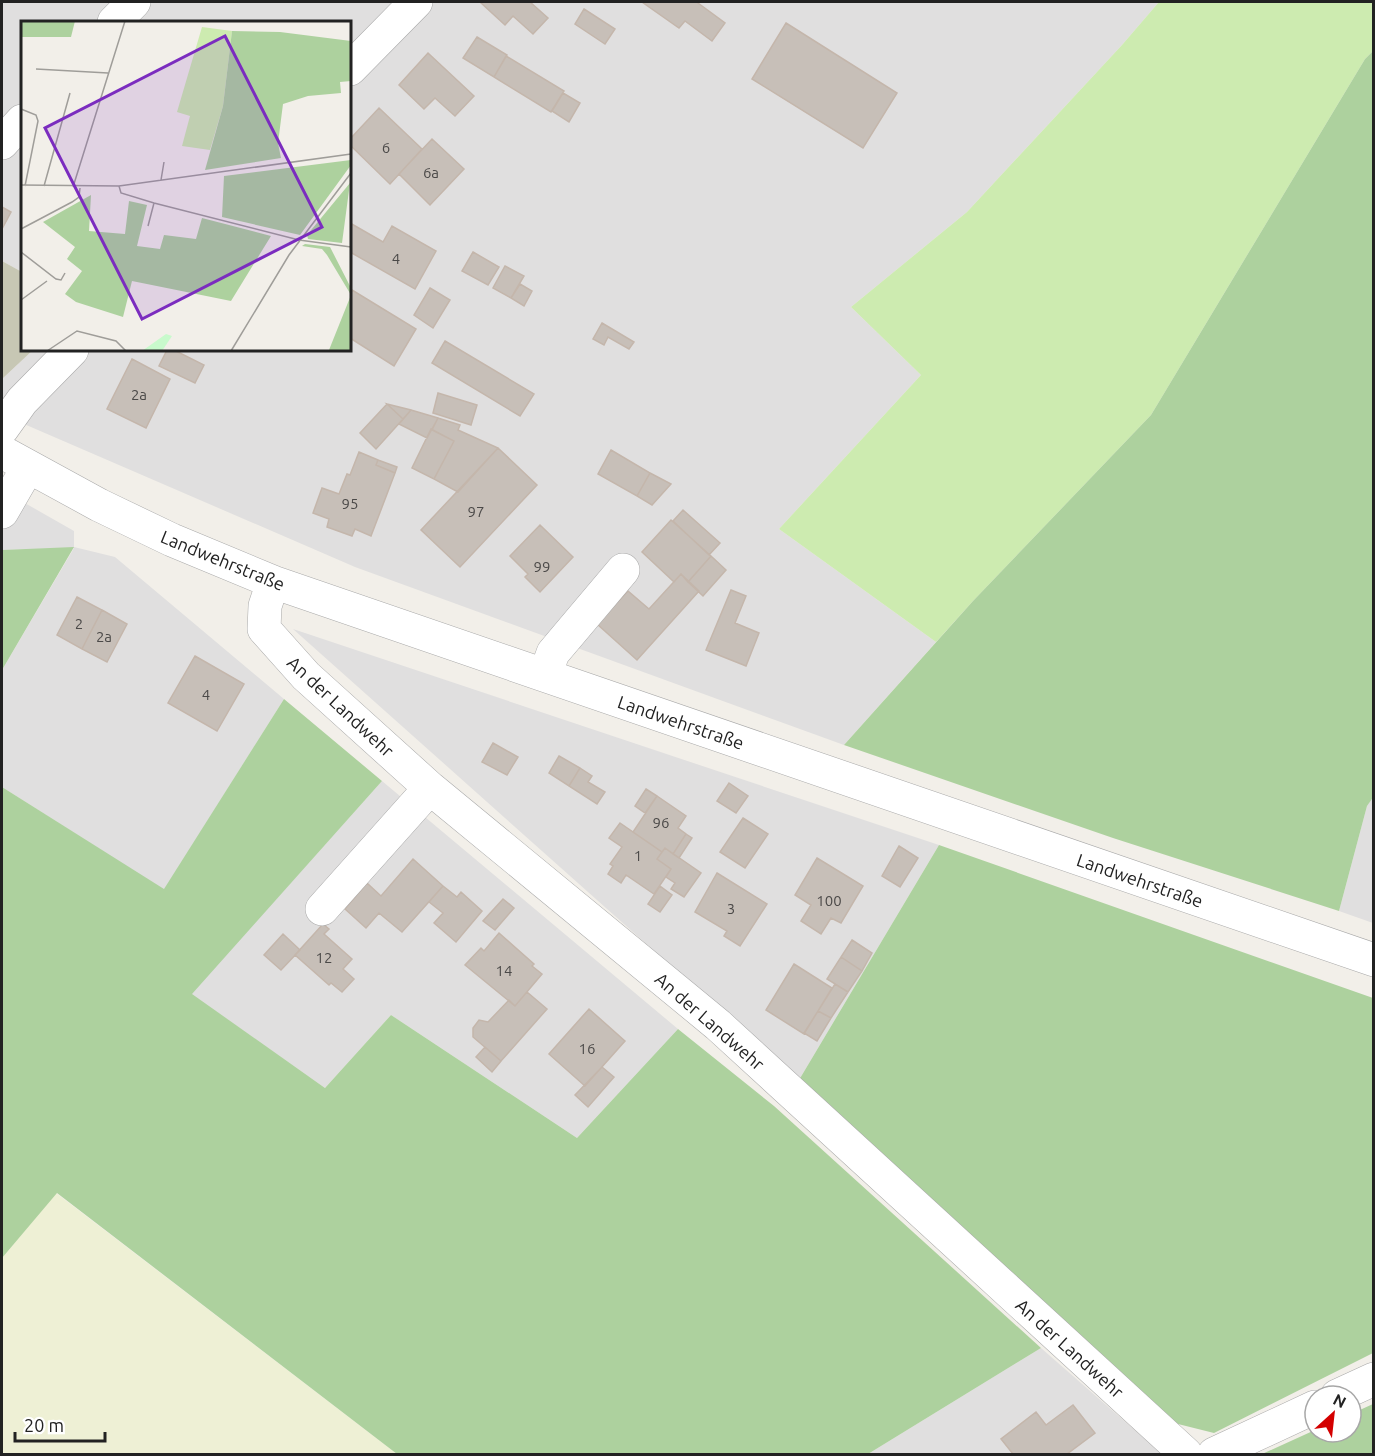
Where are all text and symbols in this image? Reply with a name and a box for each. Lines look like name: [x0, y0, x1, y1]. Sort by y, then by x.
inset map: [21, 21, 351, 351]
house number: 6: [382, 139, 390, 156]
house number: 6a: [423, 164, 439, 181]
house number: 4: [392, 250, 400, 267]
house number: 2a: [131, 386, 147, 403]
house number: 95: [342, 495, 358, 512]
house number: 97: [468, 503, 484, 520]
street label: Landwehrstraße: [158, 526, 288, 594]
house number: 99: [534, 558, 550, 575]
house number: 2: [75, 615, 83, 632]
house number: 2a: [96, 628, 112, 645]
street label: An der Landwehr: [284, 652, 398, 760]
house number: 4: [202, 686, 210, 703]
street label: Landwehrstraße: [615, 691, 747, 753]
house number: 96: [653, 814, 669, 831]
house number: 1: [634, 847, 642, 864]
street label: Landwehrstraße: [1074, 849, 1206, 911]
house number: 100: [816, 892, 842, 909]
house number: 3: [727, 900, 735, 917]
house number: 12: [316, 949, 332, 966]
house number: 14: [496, 962, 512, 979]
street label: An der Landwehr: [651, 968, 769, 1074]
house number: 16: [579, 1040, 595, 1057]
street label: An der Landwehr: [1012, 1294, 1128, 1402]
north arrow: [1303, 1384, 1363, 1444]
text: N: [1330, 1390, 1349, 1411]
scale bar: [15, 1405, 105, 1443]
text: 20 m: [24, 1415, 64, 1435]

